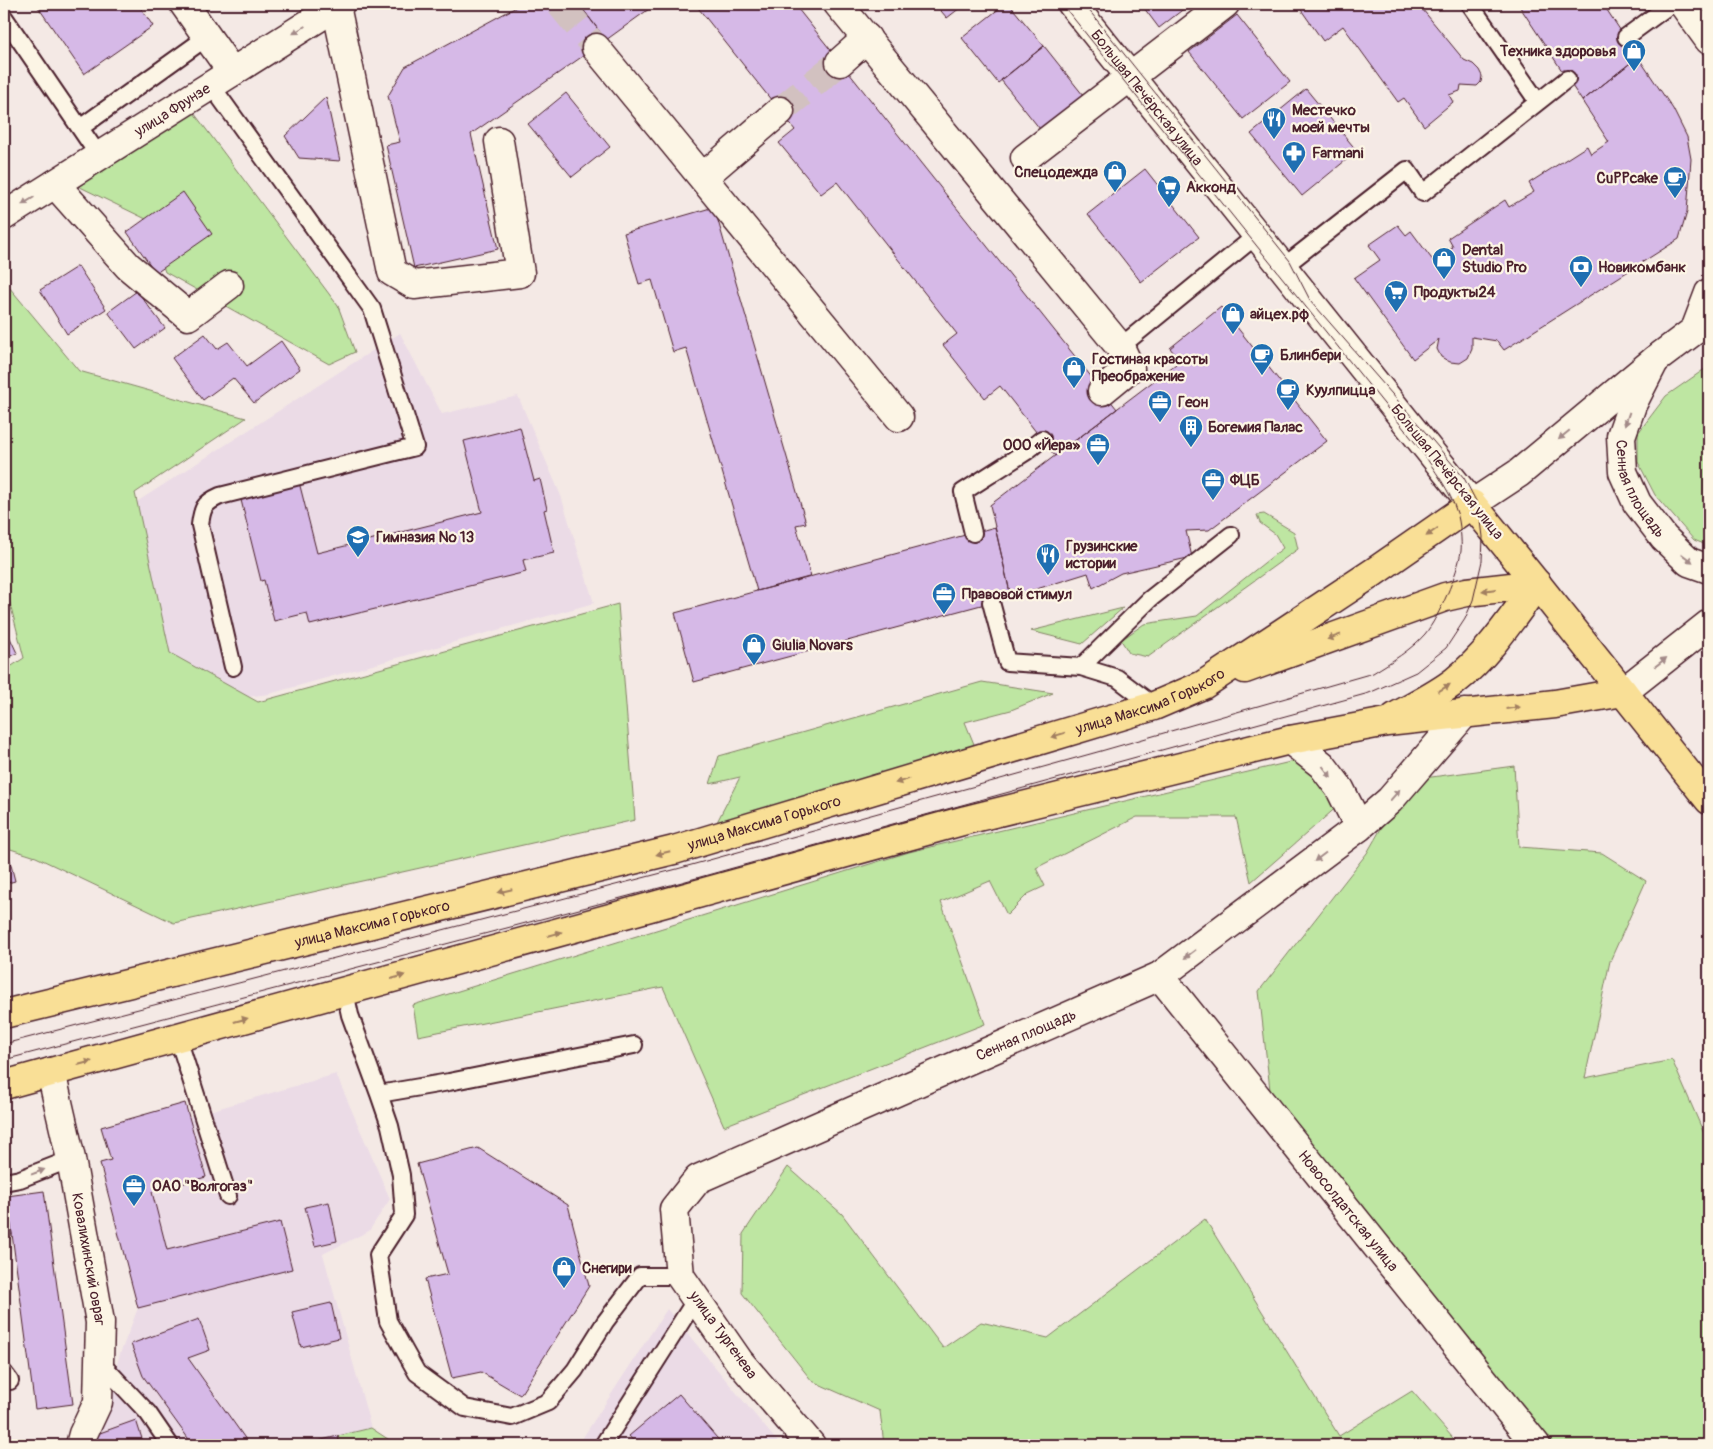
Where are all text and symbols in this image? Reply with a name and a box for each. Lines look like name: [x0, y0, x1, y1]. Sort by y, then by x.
one-way arrow: [292, 25, 305, 34]
street label: Большая Печёрская улица: [1087, 26, 1207, 170]
shop icon: Техника здоровья: [1621, 38, 1647, 72]
place label: Техника здоровья: [1499, 42, 1616, 61]
street label: улица Фрунзе: [130, 78, 214, 141]
place label: Местечко моей мечты: [1292, 101, 1370, 137]
restaurant icon: Местечко моей мечты: [1261, 106, 1287, 140]
pharmacy icon: Farmani: [1281, 140, 1307, 174]
place label: Farmani: [1312, 144, 1364, 163]
shop icon: Спецодежда: [1102, 159, 1128, 193]
place label: Спецодежда: [1014, 163, 1098, 182]
cafe icon: CuPPcake: [1662, 165, 1688, 199]
place label: CuPPcake: [1596, 169, 1659, 188]
supermarket icon: Акконд: [1156, 174, 1182, 208]
place label: Акконд: [1186, 178, 1237, 197]
one-way arrow: [22, 196, 35, 206]
place label: Dental Studio Pro: [1462, 241, 1527, 277]
shop icon: Dental Studio Pro: [1431, 246, 1457, 280]
bank icon: Новикомбанк: [1568, 254, 1594, 288]
place label: Новикомбанк: [1598, 258, 1686, 277]
supermarket icon: Продукты24: [1383, 279, 1409, 313]
place label: Продукты24: [1414, 283, 1496, 302]
shop icon: айцех.рф: [1220, 301, 1246, 335]
place label: айцех.рф: [1250, 305, 1310, 324]
cafe icon: Блинбери: [1249, 342, 1275, 376]
place label: Блинбери: [1280, 346, 1341, 365]
place label: Гостиная красоты Преображение: [1092, 350, 1209, 386]
shop icon: Гостиная красоты Преображение: [1061, 355, 1087, 389]
cafe icon: Куулпицца: [1275, 377, 1301, 411]
place label: Куулпицца: [1306, 381, 1375, 400]
office icon: Геон: [1147, 389, 1173, 423]
place label: Геон: [1178, 393, 1209, 412]
street label: Большая Печёрская улица: [1386, 400, 1508, 544]
one-way arrow: [1623, 412, 1630, 427]
building icon: Богемия Палас: [1178, 414, 1204, 448]
place label: Богемия Палас: [1208, 418, 1303, 437]
one-way arrow: [1557, 430, 1570, 441]
office icon: ООО «Йера»: [1085, 432, 1111, 466]
place label: ООО «Йера»: [1003, 436, 1080, 455]
street label: Сенная площадь: [1612, 439, 1670, 542]
office icon: ФЦБ: [1200, 467, 1226, 501]
place label: ФЦБ: [1229, 471, 1260, 490]
school or university icon: Гимназия № 13: [345, 524, 371, 558]
one-way arrow: [1425, 527, 1439, 537]
place label: Гимназия № 13: [376, 528, 474, 547]
place label: Грузинские истории: [1065, 537, 1138, 573]
restaurant icon: Грузинские истории: [1035, 542, 1061, 576]
one-way arrow: [1680, 553, 1693, 564]
office icon: Правовой стимул: [931, 581, 957, 615]
place label: Правовой стимул: [962, 585, 1072, 604]
one-way arrow: [1481, 586, 1497, 594]
shop icon: Giulia Novars: [741, 632, 767, 666]
one-way arrow: [1326, 633, 1341, 641]
place label: Giulia Novars: [772, 636, 853, 655]
one-way arrow: [1654, 657, 1668, 667]
street label: улица Максима Горького: [1072, 664, 1228, 739]
one-way arrow: [1438, 683, 1451, 692]
one-way arrow: [1506, 704, 1522, 712]
one-way arrow: [1050, 731, 1065, 739]
one-way arrow: [1322, 765, 1332, 779]
one-way arrow: [895, 778, 910, 786]
one-way arrow: [1389, 789, 1401, 801]
street label: улица Максима Горького: [684, 791, 843, 855]
one-way arrow: [655, 849, 670, 857]
one-way arrow: [1314, 851, 1327, 862]
one-way arrow: [497, 887, 512, 895]
street label: улица Максима Горького: [292, 896, 452, 952]
one-way arrow: [547, 930, 562, 938]
one-way arrow: [1183, 949, 1197, 959]
one-way arrow: [391, 973, 406, 981]
street label: Сенная площадь: [973, 1005, 1079, 1065]
one-way arrow: [234, 1016, 249, 1024]
one-way arrow: [77, 1059, 92, 1067]
street label: Новосолдатская улица: [1294, 1146, 1403, 1275]
one-way arrow: [30, 1168, 45, 1175]
office icon: ОАО "Волгогаз": [121, 1173, 147, 1207]
place label: ОАО "Волгогаз": [152, 1177, 253, 1196]
street label: Ковалихинский овраг: [68, 1191, 110, 1326]
shop icon: Снегири: [551, 1255, 577, 1289]
place label: Снегири: [582, 1259, 632, 1278]
street label: улица Тургенева: [684, 1286, 761, 1383]

